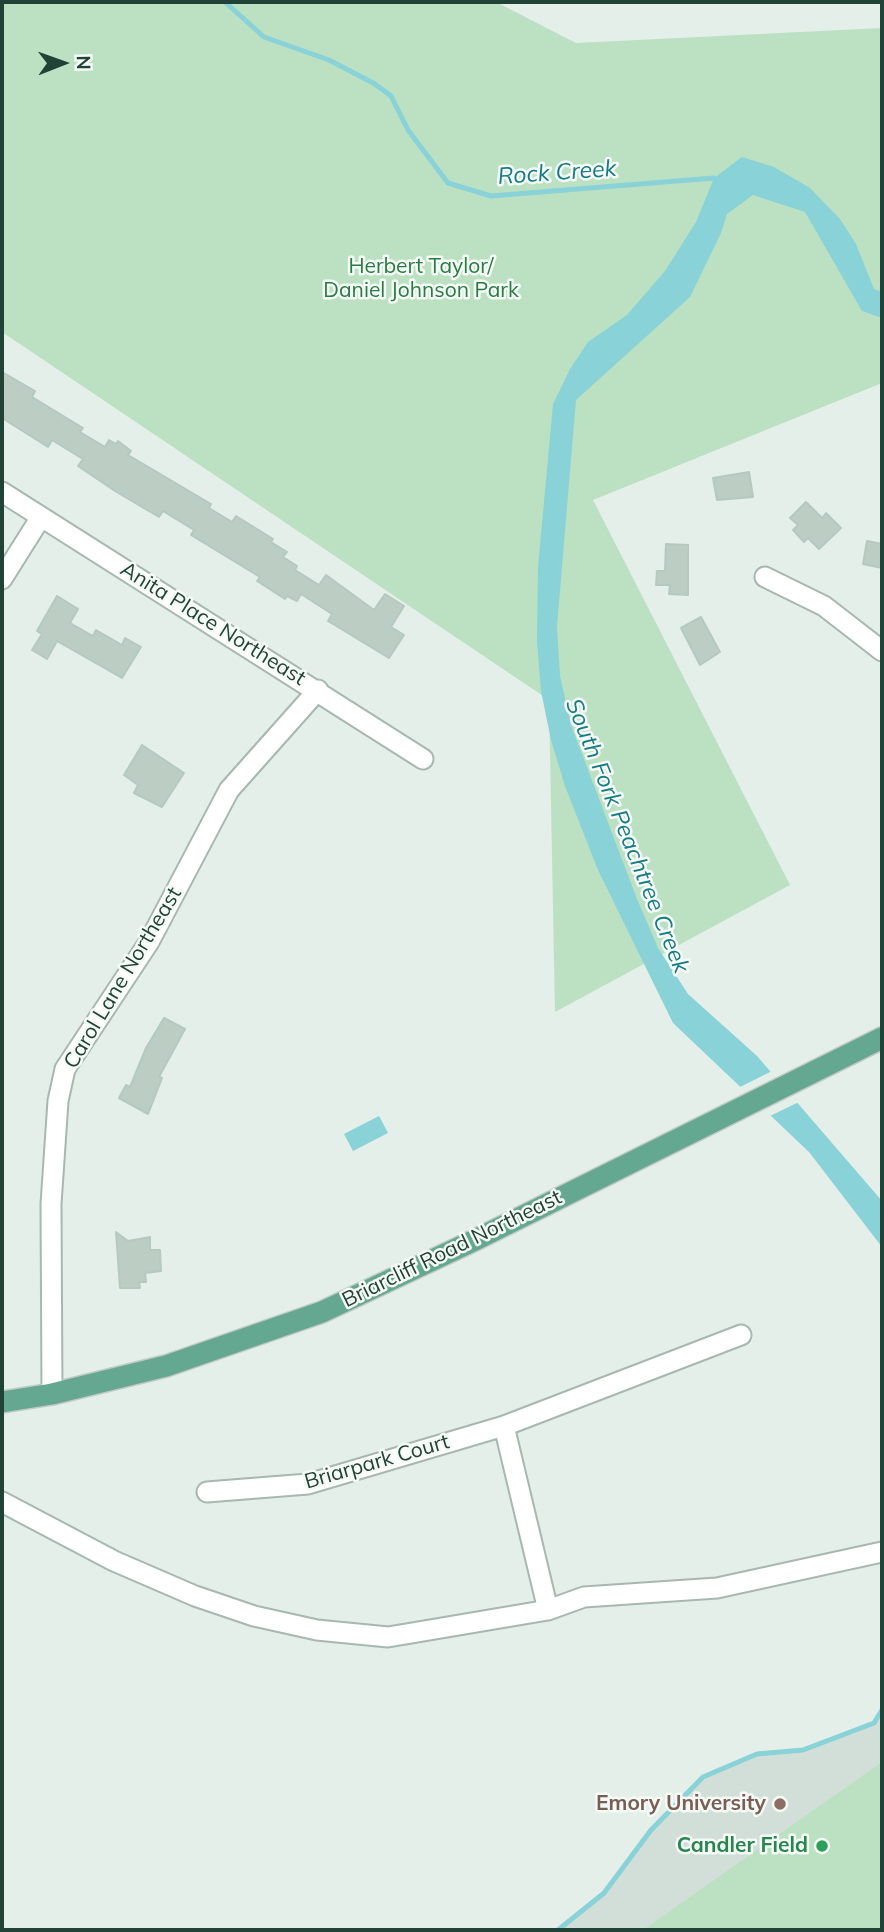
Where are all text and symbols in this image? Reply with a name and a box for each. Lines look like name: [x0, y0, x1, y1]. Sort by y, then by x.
north arrow: [28, 28, 98, 98]
text: N: [72, 55, 96, 70]
water label: Rock Creek: [497, 155, 617, 191]
park label: Herbert Taylor/ Daniel Johnson Park: [323, 254, 519, 304]
street label: Anita Place Northeast: [116, 557, 310, 691]
water label: South Fork Peachtree Creek: [559, 695, 695, 977]
street label: Carol Lane Northeast: [59, 883, 187, 1073]
street label: Briarcliff Road Northeast: [338, 1185, 566, 1313]
street label: Briarpark Court: [302, 1429, 452, 1495]
place label: Emory University: [596, 1791, 766, 1817]
marker: Emory University: [772, 1796, 788, 1812]
place label: Candler Field: [677, 1833, 808, 1859]
marker: Candler Field: [814, 1838, 830, 1854]

